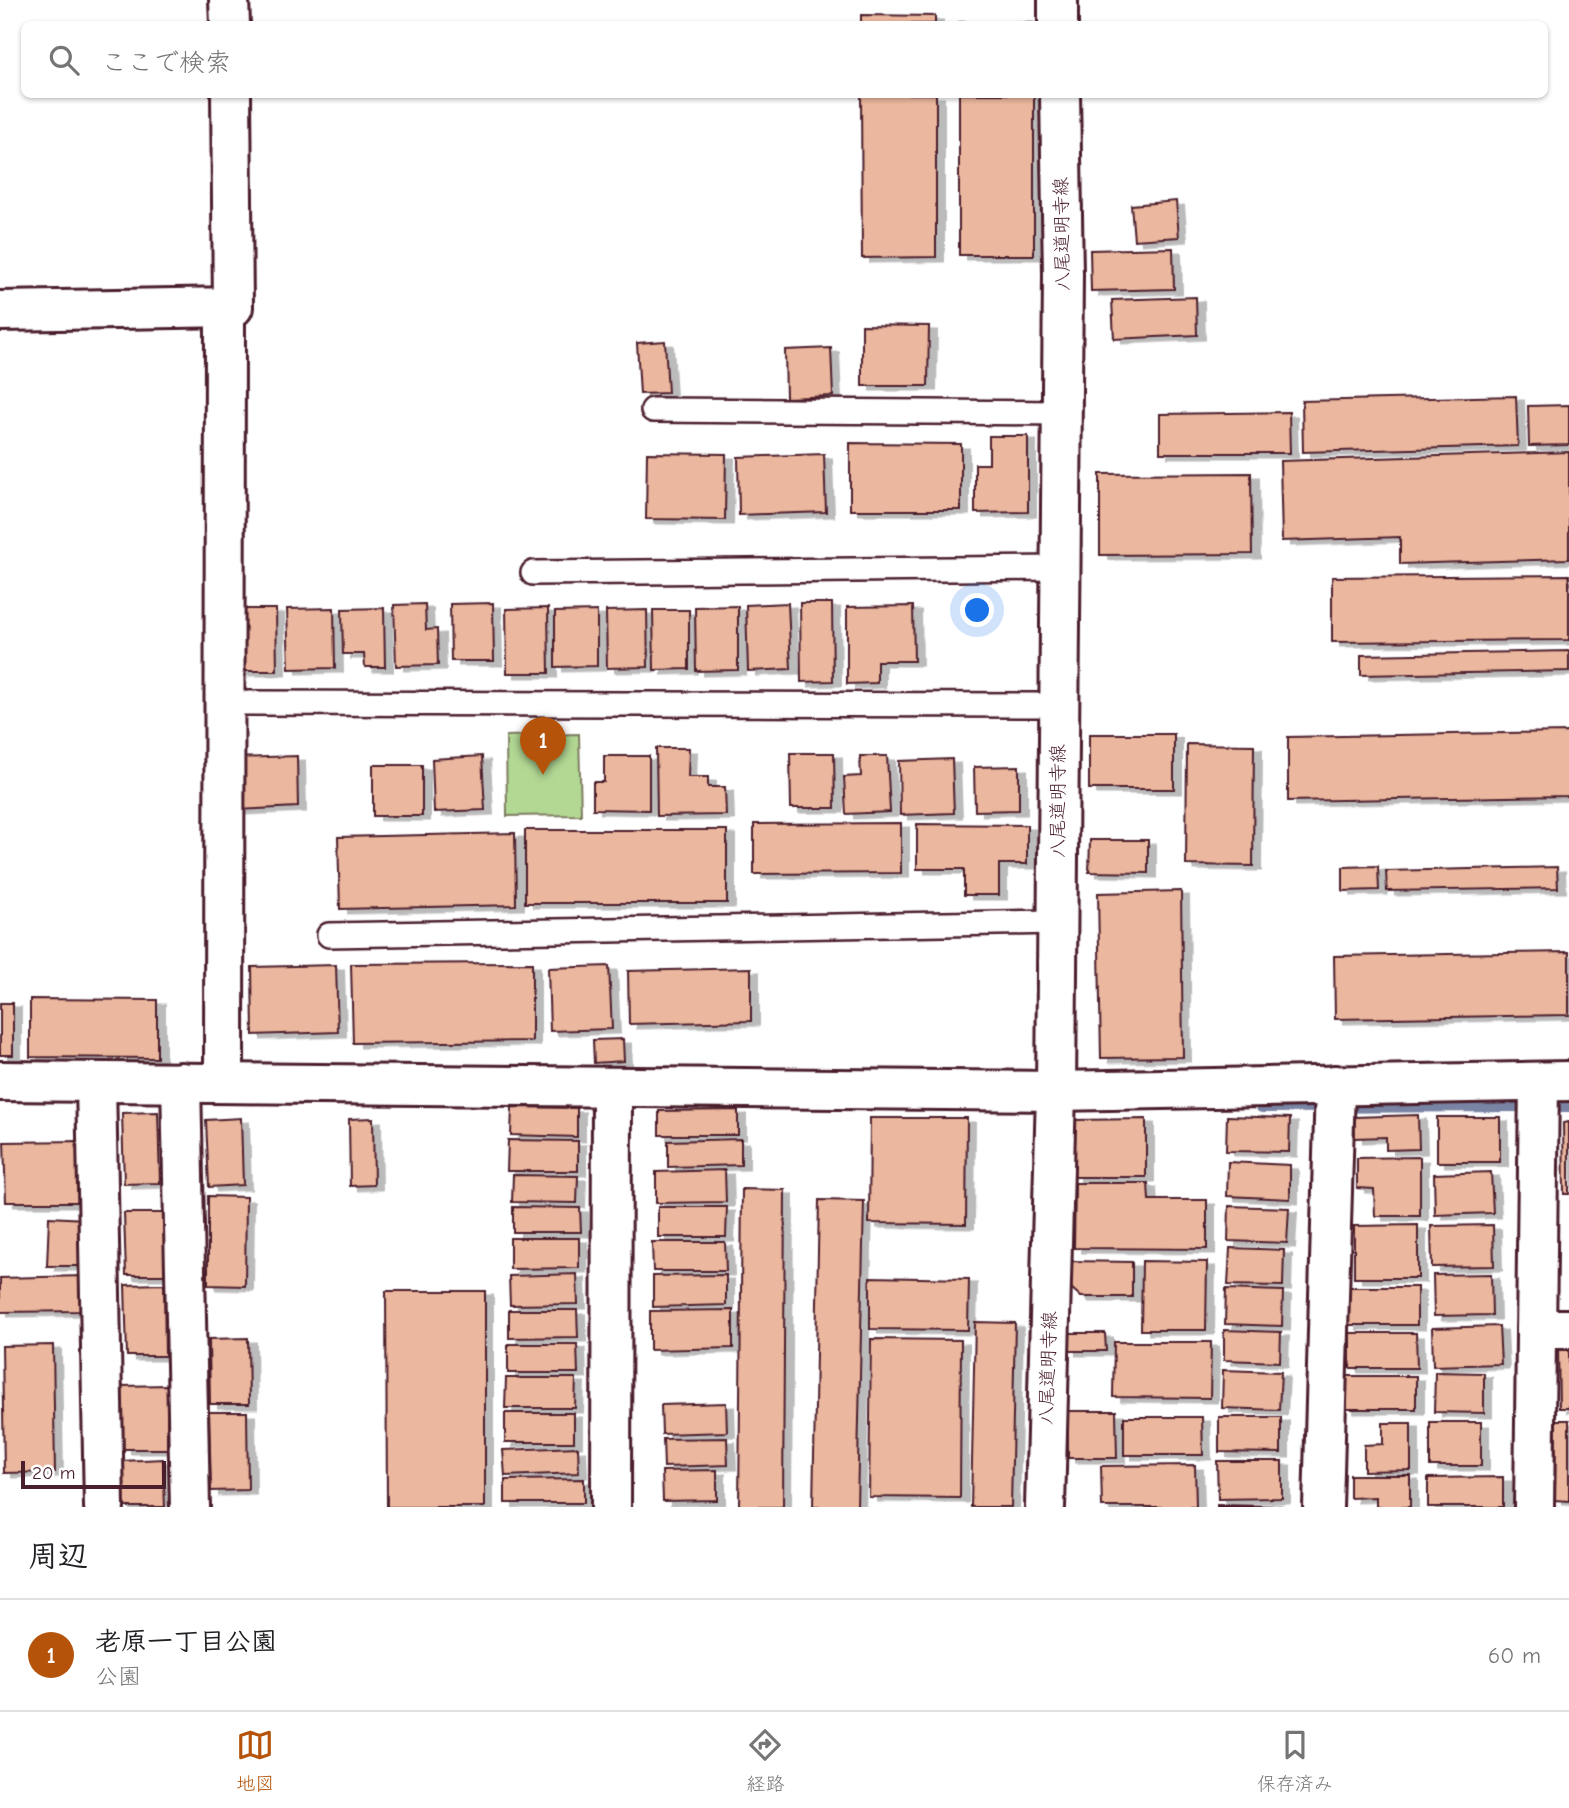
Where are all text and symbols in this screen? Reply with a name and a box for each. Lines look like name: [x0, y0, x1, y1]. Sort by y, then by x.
search box: [21, 21, 1548, 98]
icon: search: [45, 41, 83, 79]
text: ここで検索: [101, 48, 231, 78]
street label: 八尾道明寺線: [1050, 177, 1074, 291]
your location: [960, 593, 994, 627]
pin: 1: [520, 717, 566, 775]
street label: 八尾道明寺線: [1047, 744, 1069, 858]
street label: 八尾道明寺線: [1035, 1311, 1061, 1425]
scale bar: [21, 1458, 166, 1490]
text: 20 m: [32, 1462, 76, 1484]
text: 周辺: [28, 1539, 88, 1574]
text: 老原一丁目公園: [95, 1627, 277, 1657]
text: 1: [46, 1642, 56, 1669]
text: 60 m: [1488, 1642, 1541, 1669]
text: 公園: [95, 1663, 141, 1690]
tab: 地図: [236, 1726, 274, 1795]
tab: 経路: [746, 1726, 785, 1795]
tab: 保存済み: [1257, 1726, 1333, 1795]

